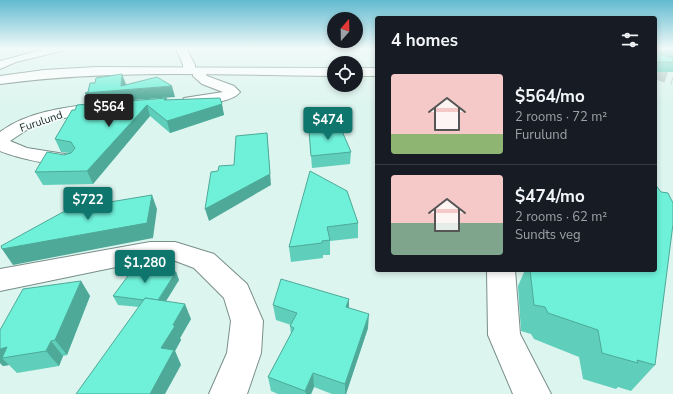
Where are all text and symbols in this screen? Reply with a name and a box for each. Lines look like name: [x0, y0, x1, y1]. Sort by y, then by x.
north arrow: [327, 12, 363, 48]
map controls: [327, 12, 363, 92]
text: 4 homes: [391, 29, 458, 52]
icon: filters: [619, 29, 641, 51]
button: locate: [327, 56, 363, 92]
text: $564/mo: [515, 85, 585, 108]
icon: home: [423, 90, 471, 138]
pin: $564: [85, 94, 133, 128]
text: $564: [93, 98, 125, 116]
street label: Furulund: [18, 107, 65, 136]
pin: $474: [304, 107, 352, 141]
text: 2 rooms · 72 m²: [515, 108, 607, 126]
text: $474: [312, 111, 344, 129]
text: Furulund: [515, 126, 567, 144]
text: $474/mo: [515, 185, 585, 208]
pin: $722: [64, 187, 112, 221]
text: $722: [72, 191, 104, 209]
icon: home: [423, 191, 471, 239]
text: 2 rooms · 62 m²: [515, 208, 607, 226]
text: Sundts veg: [515, 226, 581, 244]
pin: $1,280: [112, 250, 178, 284]
text: $1,280: [124, 254, 166, 272]

